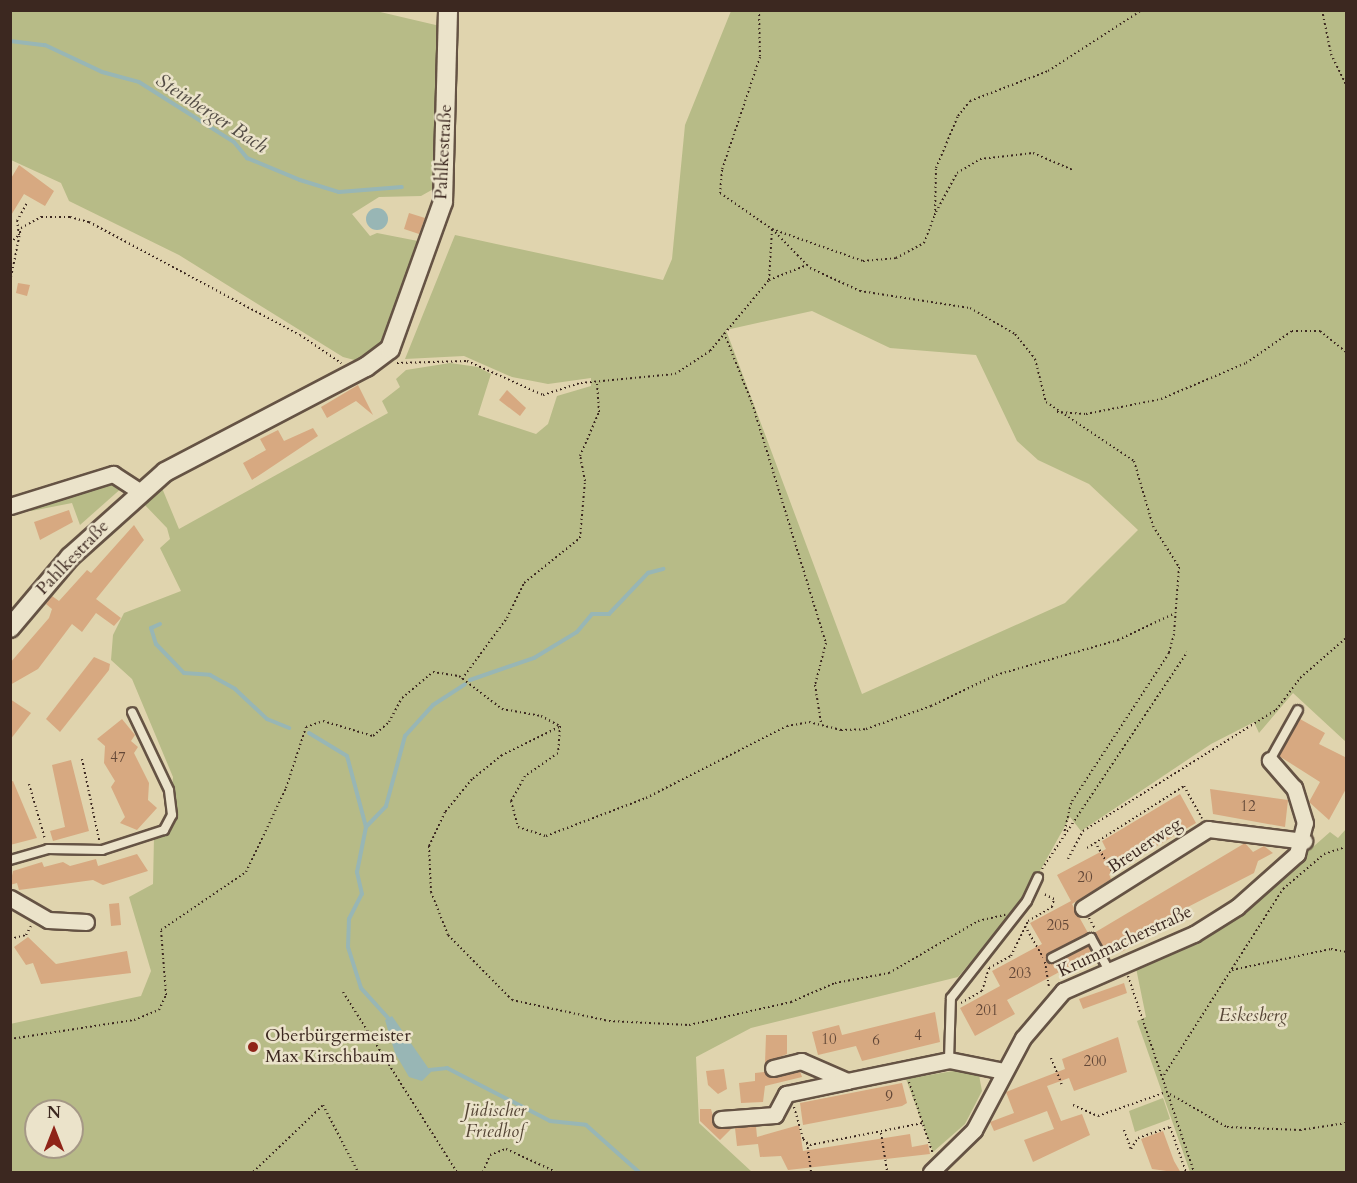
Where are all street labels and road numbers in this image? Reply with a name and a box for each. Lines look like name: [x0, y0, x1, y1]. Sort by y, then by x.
street label: Pahlkestraße: [431, 104, 457, 200]
street label: Pahlkestraße: [32, 516, 114, 600]
street label: Breuerweg: [1104, 813, 1186, 879]
street label: Krummacherstraße: [1054, 901, 1196, 983]

